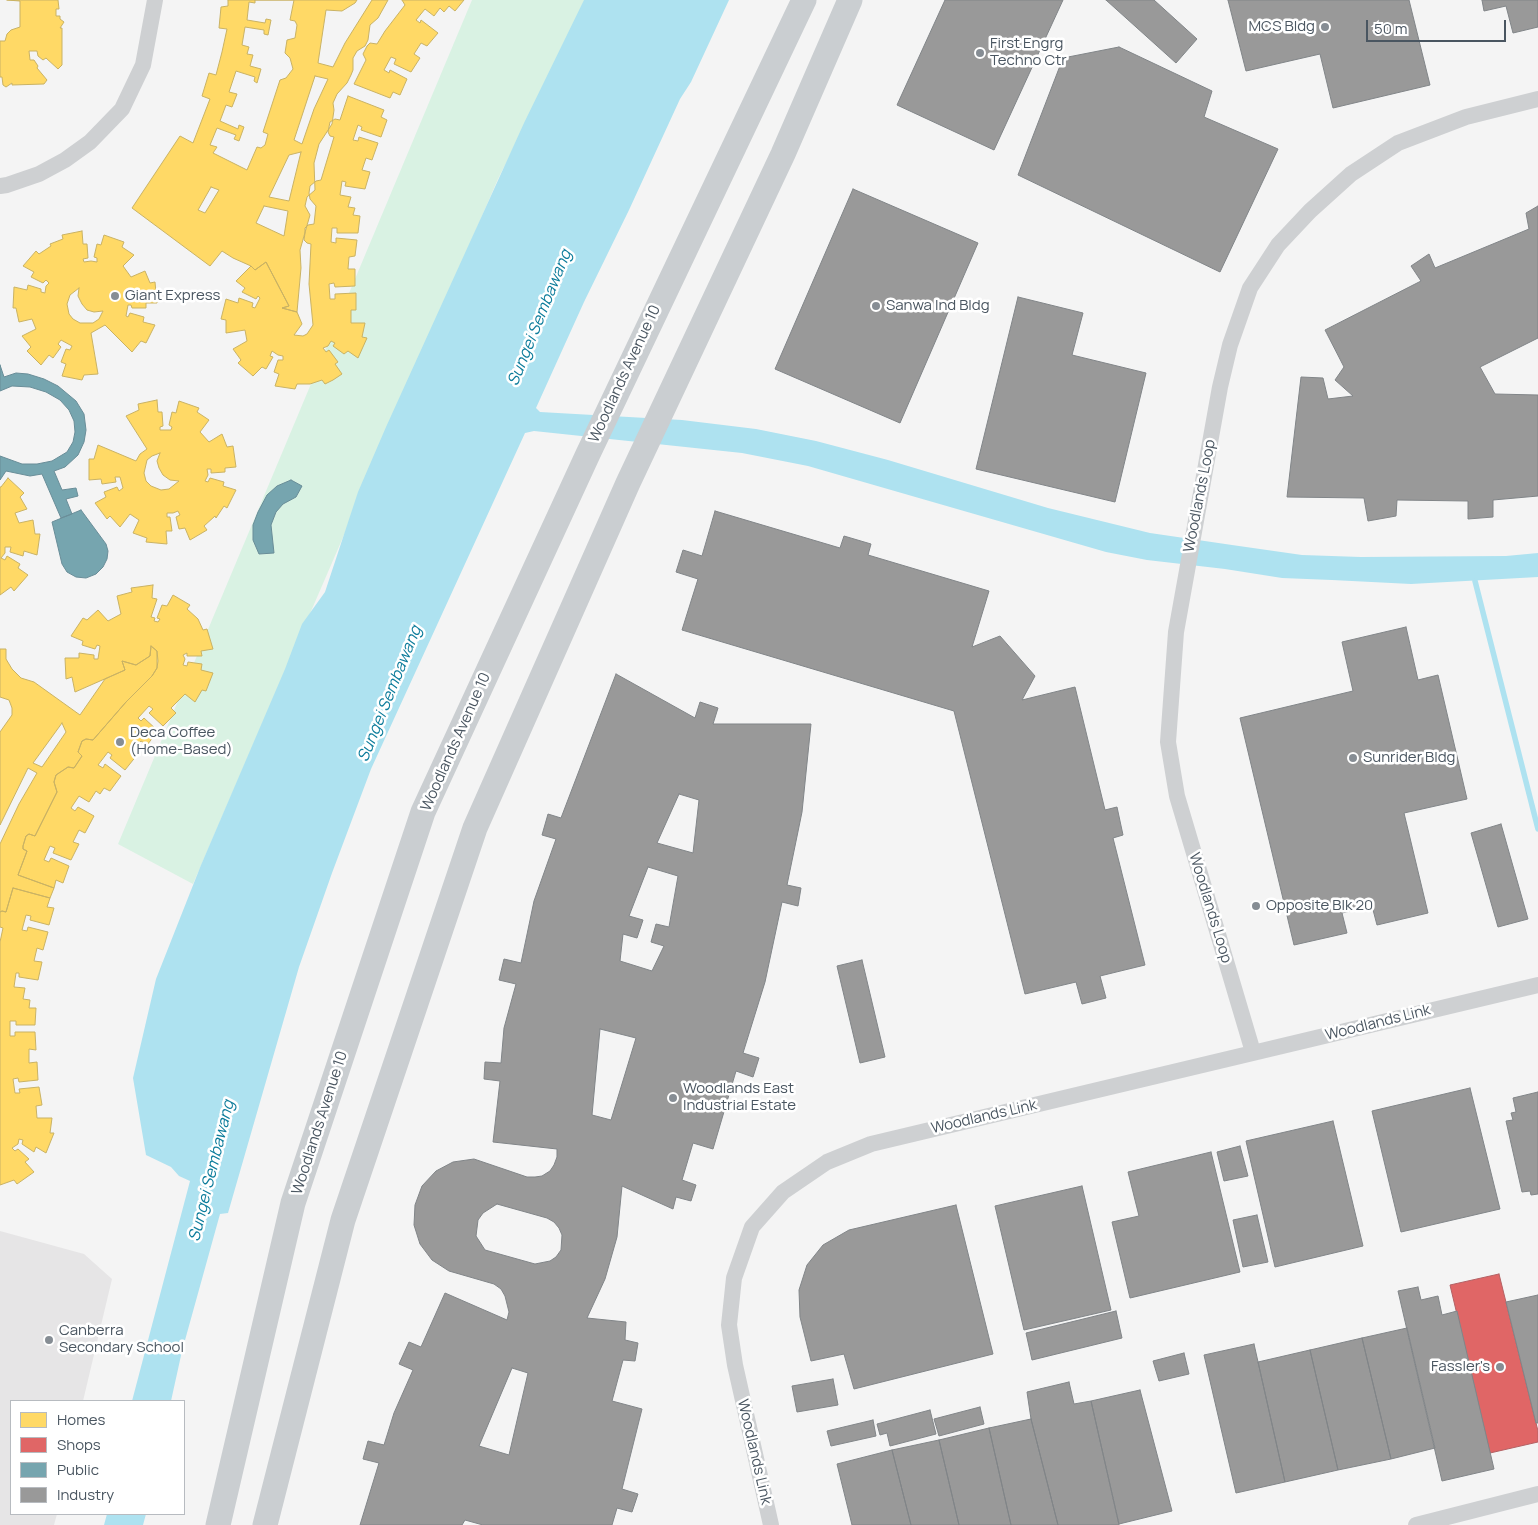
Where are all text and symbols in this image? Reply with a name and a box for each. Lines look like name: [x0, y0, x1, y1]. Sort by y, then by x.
scale bar: [1368, 10, 1508, 42]
place label: MCS Bldg: [1248, 18, 1315, 36]
text: 50 m: [1374, 18, 1408, 39]
marker: MCS Bldg: [1319, 21, 1331, 33]
place label: First Engrg Techno Ctr: [990, 35, 1067, 70]
marker: First Engrg Techno Ctr: [974, 47, 986, 59]
water label: Sungei Sembawang: [504, 247, 576, 389]
place label: Giant Express: [125, 287, 220, 305]
marker: Giant Express: [109, 290, 121, 302]
place label: Sanwa Ind Bldg: [886, 297, 990, 315]
marker: Sanwa Ind Bldg: [870, 300, 882, 312]
street label: Woodlands Avenue 10: [585, 302, 665, 446]
street label: Woodlands Loop: [1180, 438, 1220, 554]
water label: Sungei Sembawang: [354, 623, 426, 765]
street label: Woodlands Avenue 10: [417, 670, 495, 814]
place label: Deca Coffee (Home-Based): [130, 724, 233, 759]
marker: Deca Coffee (Home-Based): [114, 736, 126, 748]
place label: Sunrider Bldg: [1363, 749, 1456, 767]
marker: Sunrider Bldg: [1347, 752, 1359, 764]
street label: Woodlands Loop: [1185, 851, 1235, 965]
place label: Opposite Blk 20: [1266, 897, 1373, 915]
marker: Opposite Blk 20: [1250, 900, 1262, 912]
street label: Woodlands Link: [1324, 1001, 1432, 1045]
street label: Woodlands Avenue 10: [288, 1049, 352, 1197]
place label: Woodlands East Industrial Estate: [683, 1080, 796, 1115]
marker: Woodlands East Industrial Estate: [667, 1092, 679, 1104]
street label: Woodlands Link: [929, 1096, 1039, 1138]
water label: Sungei Sembawang: [185, 1098, 239, 1244]
place label: Canberra Secondary School: [59, 1322, 184, 1357]
marker: Canberra Secondary School: [43, 1334, 55, 1346]
place label: Fassler's: [1431, 1358, 1490, 1376]
marker: Fassler's: [1494, 1361, 1506, 1373]
street label: Woodlands Link: [733, 1397, 775, 1507]
legend: [10, 1400, 185, 1515]
text: Homes: [57, 1409, 105, 1430]
text: Shops: [57, 1434, 101, 1455]
text: Public: [57, 1459, 99, 1480]
text: Industry: [57, 1484, 114, 1505]

